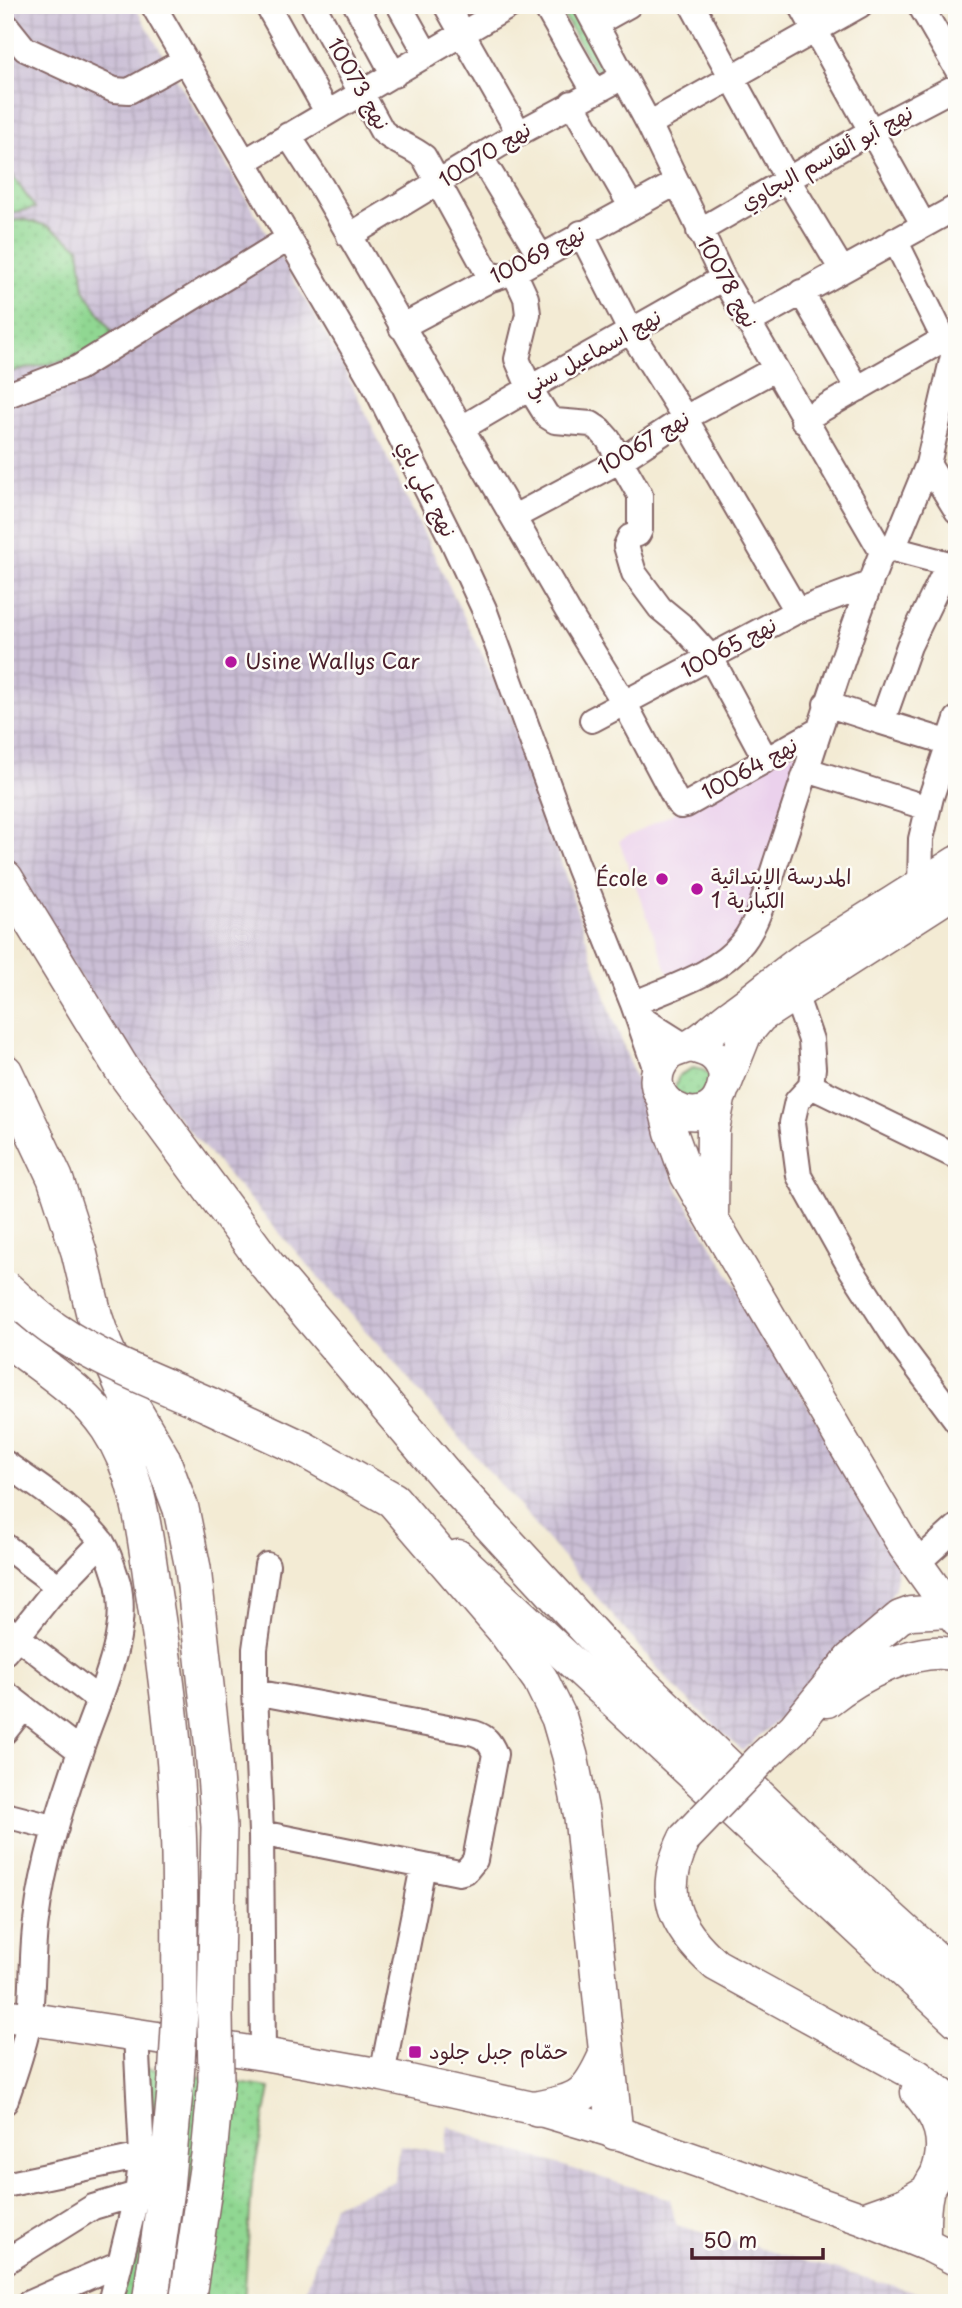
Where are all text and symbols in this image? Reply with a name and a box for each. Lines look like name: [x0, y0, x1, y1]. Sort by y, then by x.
street label: نهج 10073: [320, 31, 399, 135]
street label: نهج أبو ألقاسم البجاوي: [734, 95, 919, 219]
street label: نهج 10070: [432, 112, 536, 194]
street label: نهج 10069: [484, 216, 590, 291]
street label: نهج 10078: [690, 229, 767, 333]
street label: نهج اسماعيل سني: [516, 300, 669, 407]
street label: نهج 10067: [591, 401, 695, 481]
street label: نهج علي باي: [385, 434, 466, 544]
street label: نهج 10065: [674, 608, 782, 685]
place label: Usine Wallys Car: [245, 644, 420, 676]
marker: Usine Wallys Car: [223, 654, 239, 670]
street label: نهج 10064: [695, 728, 803, 807]
place label: المدرسة الإبتدائية الكبارية 1: [711, 859, 851, 915]
place label: École: [596, 861, 648, 893]
marker: École: [654, 871, 670, 887]
marker: المدرسة الإبتدائية الكبارية 1: [689, 881, 705, 897]
place label: حمّام جبل جلود: [429, 2034, 568, 2068]
marker: حمّام جبل جلود: [407, 2044, 423, 2060]
scale bar: [692, 2217, 824, 2261]
text: 50 m: [703, 2223, 757, 2255]

